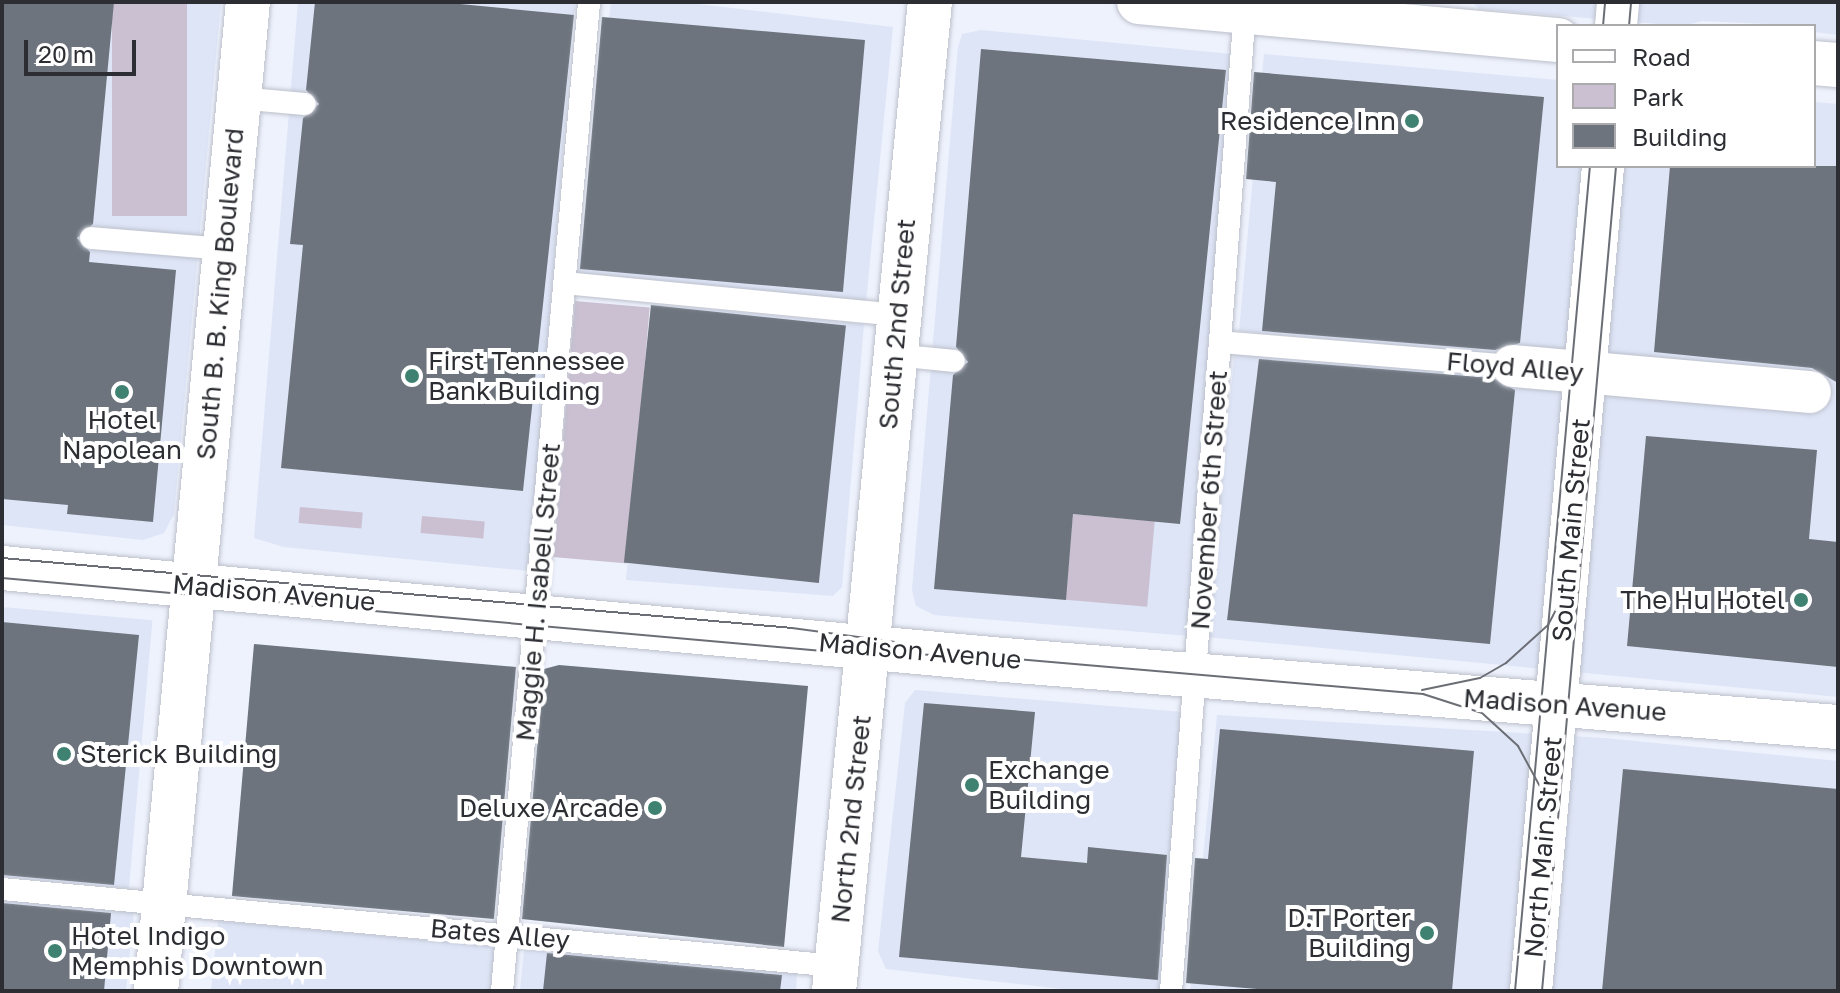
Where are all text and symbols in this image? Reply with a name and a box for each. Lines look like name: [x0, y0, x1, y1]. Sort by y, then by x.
scale bar: [28, 24, 140, 74]
legend: [1556, 24, 1816, 168]
text: 20 m: [38, 39, 94, 68]
text: Road: [1632, 42, 1691, 71]
text: Park: [1632, 82, 1684, 111]
place label: Residence Inn: [1220, 105, 1396, 137]
marker: Residence Inn: [1403, 112, 1421, 130]
text: Building: [1632, 122, 1727, 151]
street label: South B. B. King Boulevard: [190, 127, 250, 461]
street label: South 2nd Street: [872, 217, 922, 431]
place label: First Tennessee Bank Building: [428, 345, 625, 406]
street label: Floyd Alley: [1445, 345, 1585, 389]
marker: First Tennessee Bank Building: [403, 367, 421, 385]
street label: November 6th Street: [1184, 369, 1234, 631]
marker: Hotel Napolean: [113, 383, 131, 401]
place label: Hotel Napolean: [62, 404, 182, 466]
street label: South Main Street: [1546, 417, 1596, 643]
street label: Maggie H. Isabell Street: [509, 441, 567, 743]
street label: Madison Avenue: [171, 569, 377, 617]
place label: The Hu Hotel: [1620, 584, 1785, 616]
marker: The Hu Hotel: [1792, 591, 1810, 609]
street label: Madison Avenue: [817, 627, 1023, 675]
street label: Madison Avenue: [1462, 682, 1668, 728]
street label: North 2nd Street: [825, 713, 877, 925]
street label: North Main Street: [1518, 735, 1568, 959]
place label: Sterick Building: [80, 738, 277, 770]
marker: Sterick Building: [55, 745, 73, 763]
place label: Exchange Building: [988, 754, 1110, 816]
marker: Exchange Building: [963, 776, 981, 794]
place label: Deluxe Arcade: [459, 792, 639, 824]
marker: Deluxe Arcade: [646, 799, 664, 817]
place label: D.T Porter Building: [1287, 902, 1411, 964]
street label: Bates Alley: [429, 912, 571, 956]
place label: Hotel Indigo Memphis Downtown: [71, 920, 324, 982]
marker: D.T Porter Building: [1418, 924, 1436, 942]
marker: Hotel Indigo Memphis Downtown: [46, 942, 64, 960]

